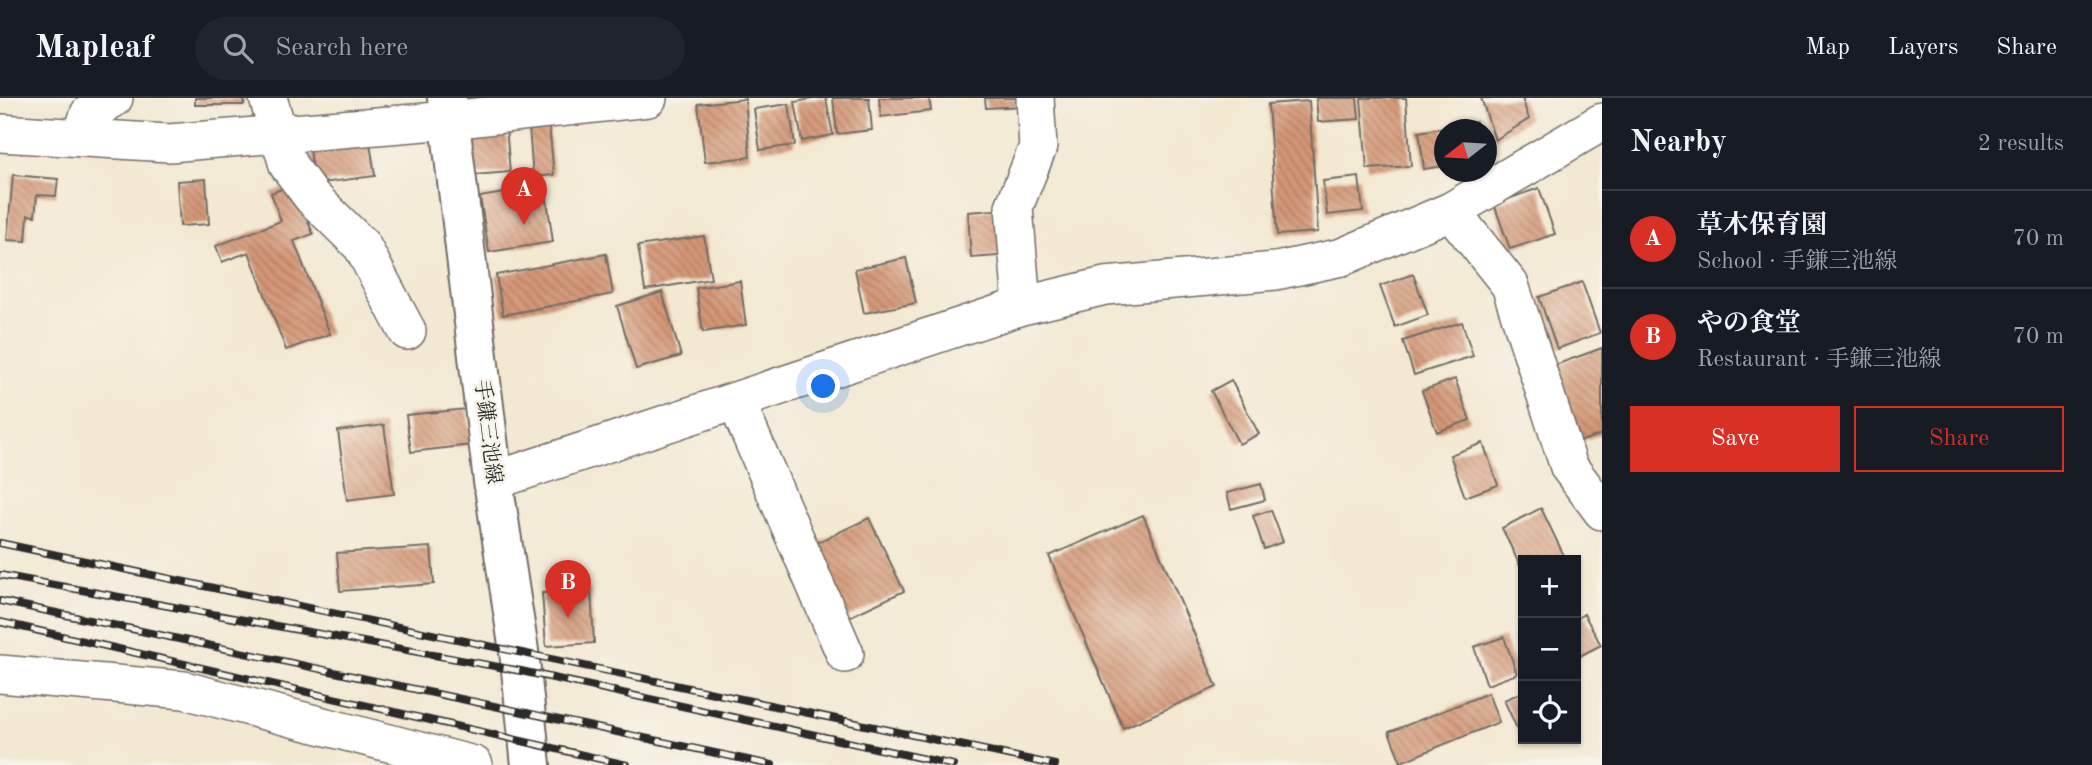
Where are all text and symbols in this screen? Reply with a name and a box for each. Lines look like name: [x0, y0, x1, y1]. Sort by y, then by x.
search box: [195, 17, 685, 80]
icon: search: [219, 29, 257, 67]
text: Mapleaf: [35, 32, 153, 65]
text: Search here: [275, 35, 408, 61]
text: Map: [1806, 36, 1850, 60]
text: Layers: [1888, 36, 1958, 60]
text: Share: [1996, 36, 2057, 60]
north arrow: [1434, 119, 1497, 182]
text: Nearby: [1630, 128, 1727, 158]
text: 2 results: [1978, 132, 2064, 155]
pin: A: [501, 167, 547, 225]
text: 草木保育園: [1697, 213, 1827, 239]
text: A: [1644, 227, 1662, 250]
text: 70 m: [2013, 227, 2064, 250]
text: School · 手鎌三池線: [1697, 250, 1897, 273]
text: やの食堂: [1697, 311, 1801, 337]
text: B: [1645, 325, 1661, 348]
text: 70 m: [2013, 325, 2064, 348]
text: Restaurant · 手鎌三池線: [1697, 348, 1941, 371]
your location: [806, 369, 840, 403]
street label: 手鎌三池線: [470, 378, 506, 485]
button: Save: [1630, 406, 1840, 472]
button: Share: [1854, 406, 2064, 472]
map controls: [1518, 555, 1581, 744]
button: +: [1518, 555, 1581, 618]
pin: B: [545, 560, 591, 618]
button: −: [1518, 618, 1581, 681]
button: locate: [1518, 681, 1581, 744]

